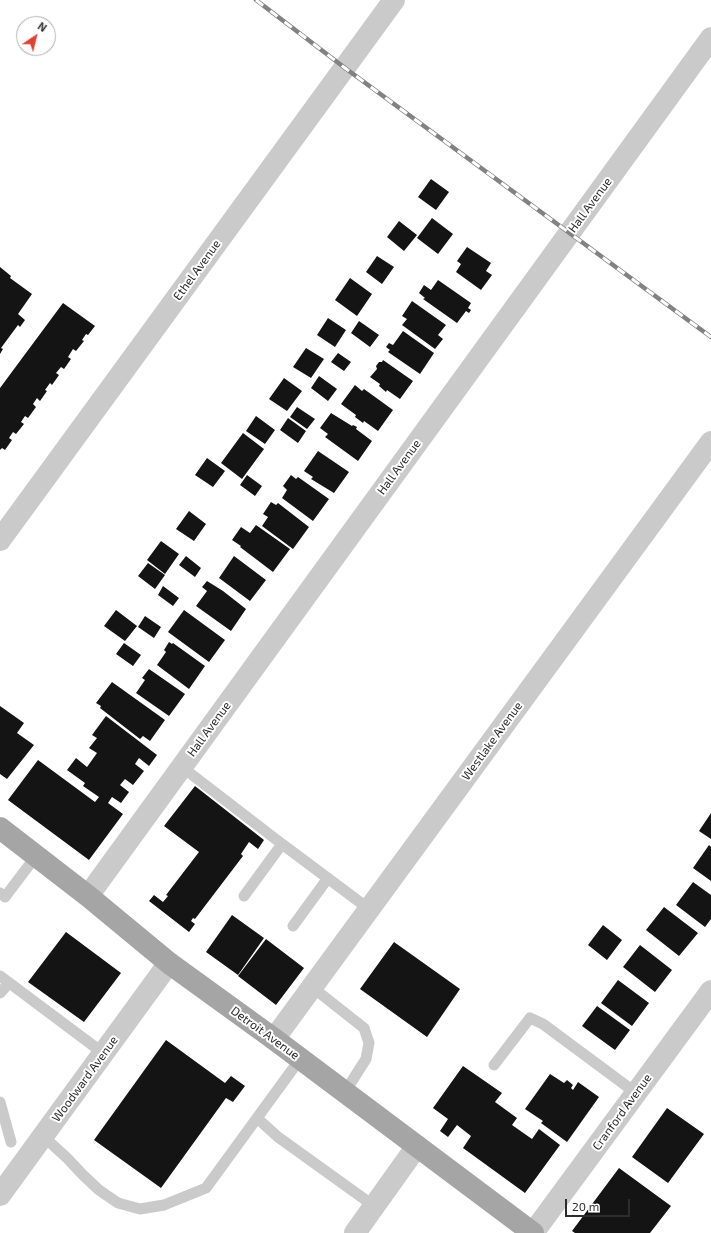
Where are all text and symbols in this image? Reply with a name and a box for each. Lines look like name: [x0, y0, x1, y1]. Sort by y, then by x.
north arrow: [16, 16, 56, 56]
text: N: [36, 19, 50, 34]
street label: Hall Avenue: [565, 175, 615, 235]
street label: Ethel Avenue: [170, 237, 224, 303]
street label: Hall Avenue: [374, 437, 424, 497]
street label: Hall Avenue: [184, 699, 234, 759]
street label: Westlake Avenue: [459, 699, 525, 783]
street label: Detroit Avenue: [228, 1003, 302, 1063]
street label: Woodward Avenue: [49, 1033, 121, 1125]
street label: Cranford Avenue: [589, 1071, 655, 1153]
scale bar: [567, 1191, 632, 1217]
text: 20 m: [572, 1199, 599, 1213]

